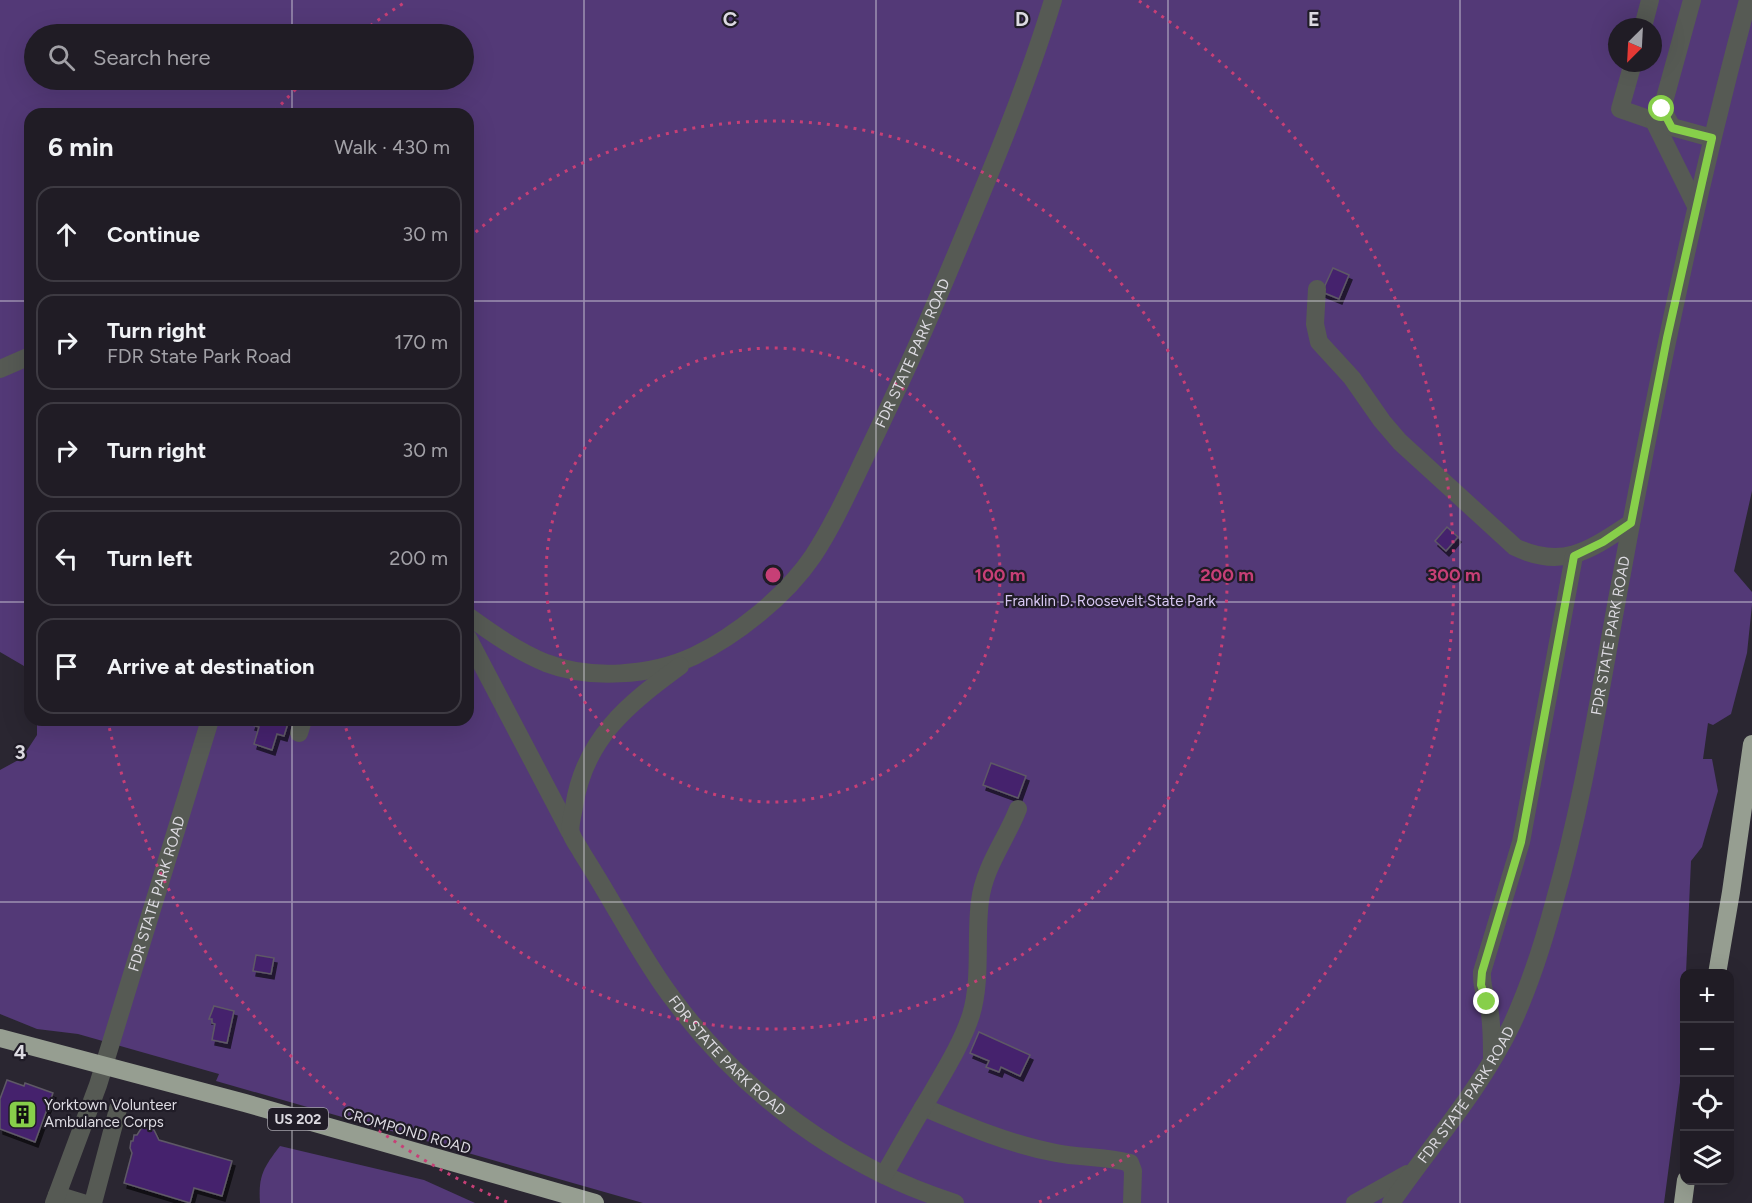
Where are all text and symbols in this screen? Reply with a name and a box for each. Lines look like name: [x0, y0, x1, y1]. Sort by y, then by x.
text: C: [723, 7, 737, 31]
text: D: [1015, 7, 1029, 31]
text: E: [1308, 7, 1320, 31]
north arrow: [1608, 18, 1662, 72]
search box: [24, 24, 474, 90]
icon: search: [45, 41, 78, 74]
text: Search here: [93, 44, 211, 71]
route start: [1648, 95, 1674, 121]
text: 6 min: [48, 131, 114, 163]
text: Walk · 430 m: [334, 135, 450, 159]
icon: ahead: [50, 218, 83, 251]
text: Continue: [107, 221, 200, 248]
text: 30 m: [402, 222, 448, 246]
street label: FDR STATE PARK ROAD: [871, 276, 954, 431]
text: Turn right: [107, 317, 206, 344]
icon: right: [50, 326, 83, 359]
text: 170 m: [394, 330, 448, 354]
text: FDR State Park Road: [107, 344, 291, 368]
icon: right: [50, 434, 83, 467]
text: Turn right: [107, 437, 206, 464]
text: 30 m: [402, 438, 448, 462]
icon: left: [50, 542, 83, 575]
text: Turn left: [107, 545, 193, 572]
text: 200 m: [389, 546, 448, 570]
street label: FDR STATE PARK ROAD: [1587, 555, 1634, 717]
text: 100 m: [975, 564, 1025, 586]
text: 200 m: [1200, 564, 1254, 586]
text: 300 m: [1427, 564, 1481, 586]
centre of rings: [763, 565, 783, 585]
park label: Franklin D. Roosevelt State Park: [1004, 592, 1216, 610]
icon: arrive: [50, 650, 83, 683]
text: Arrive at destination: [107, 653, 315, 680]
text: 3: [14, 740, 26, 764]
street label: FDR STATE PARK ROAD: [124, 814, 189, 974]
map controls: [1680, 969, 1734, 1185]
button: +: [1680, 969, 1734, 1023]
route end: [1473, 988, 1499, 1014]
street label: FDR STATE PARK ROAD: [665, 992, 790, 1120]
street label: FDR STATE PARK ROAD: [1414, 1023, 1518, 1167]
button: −: [1680, 1023, 1734, 1077]
text: 4: [14, 1040, 27, 1064]
button: locate: [1680, 1077, 1734, 1131]
place label: Yorktown Volunteer Ambulance Corps: [44, 1096, 177, 1131]
building icon: Yorktown Volunteer Ambulance Corps: [7, 1098, 39, 1130]
street label: CROMPOND ROAD: [341, 1104, 473, 1158]
road number: US 202: [268, 1108, 328, 1130]
button: layers: [1680, 1131, 1734, 1185]

